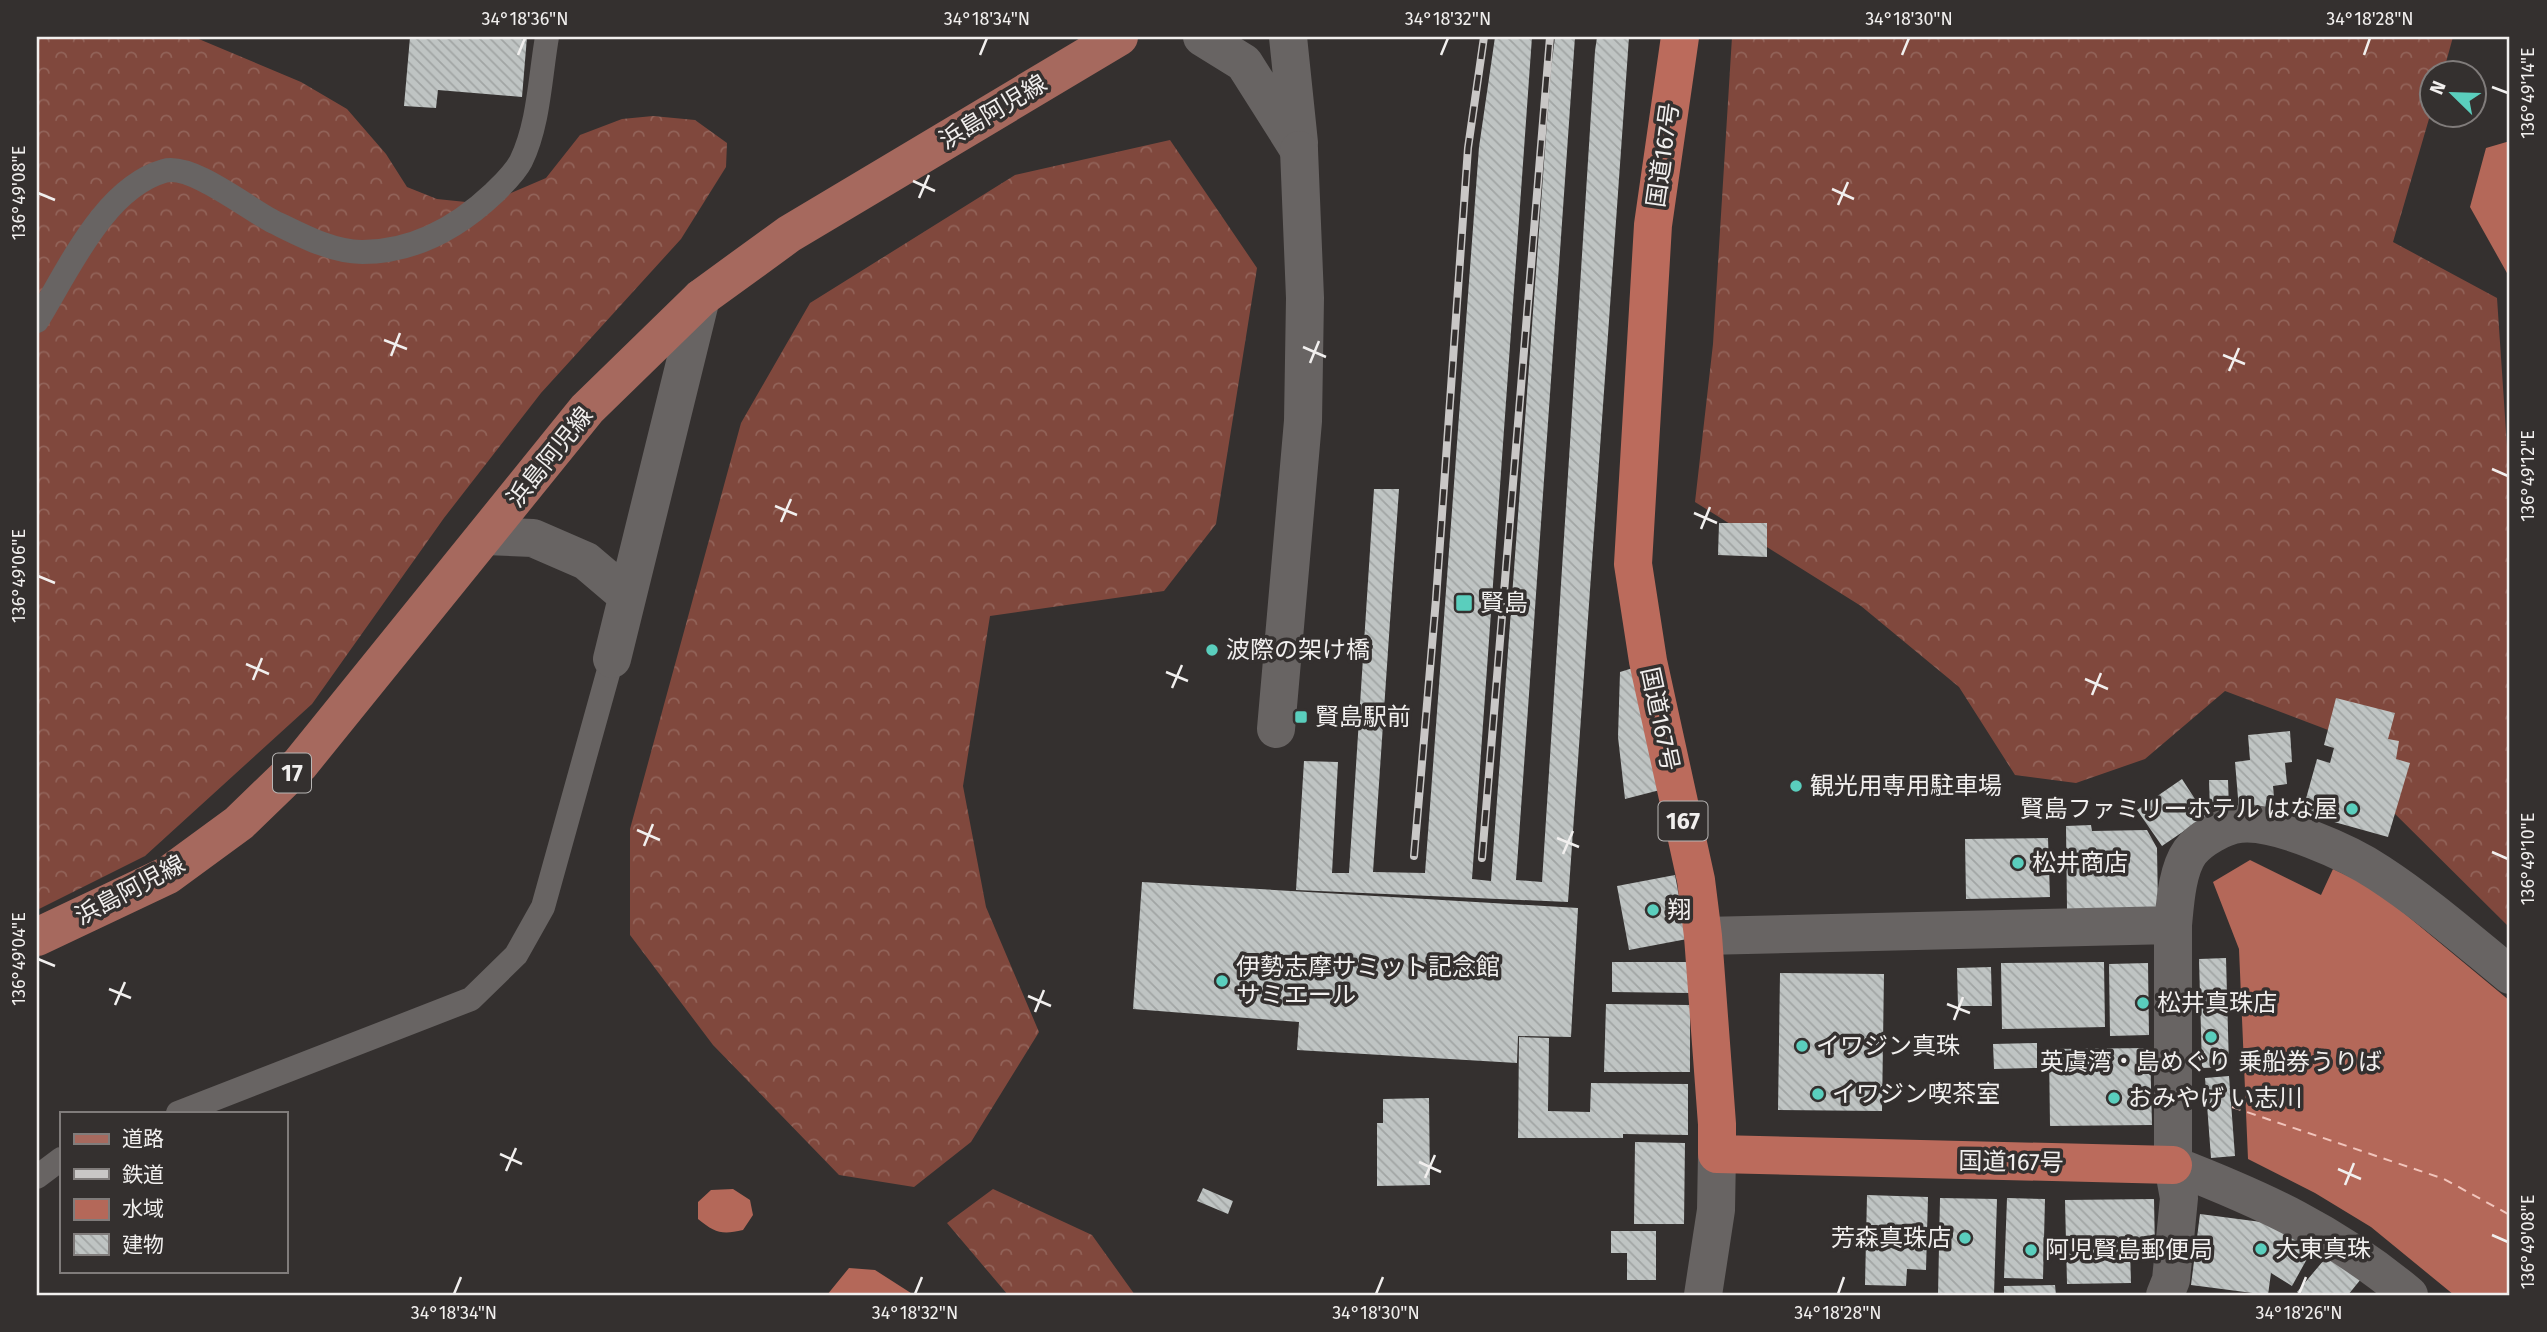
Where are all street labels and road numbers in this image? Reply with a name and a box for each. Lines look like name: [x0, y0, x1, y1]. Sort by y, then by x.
street label: 浜島阿児線: [934, 69, 1052, 155]
street label: 国道167号: [1642, 101, 1684, 209]
street label: 浜島阿児線: [501, 402, 599, 512]
street label: 国道167号: [1635, 665, 1685, 773]
road number: 17: [273, 754, 311, 792]
road number: 167: [1658, 802, 1708, 841]
street label: 浜島阿児線: [70, 849, 190, 931]
street label: 国道167号: [1958, 1147, 2064, 1177]

